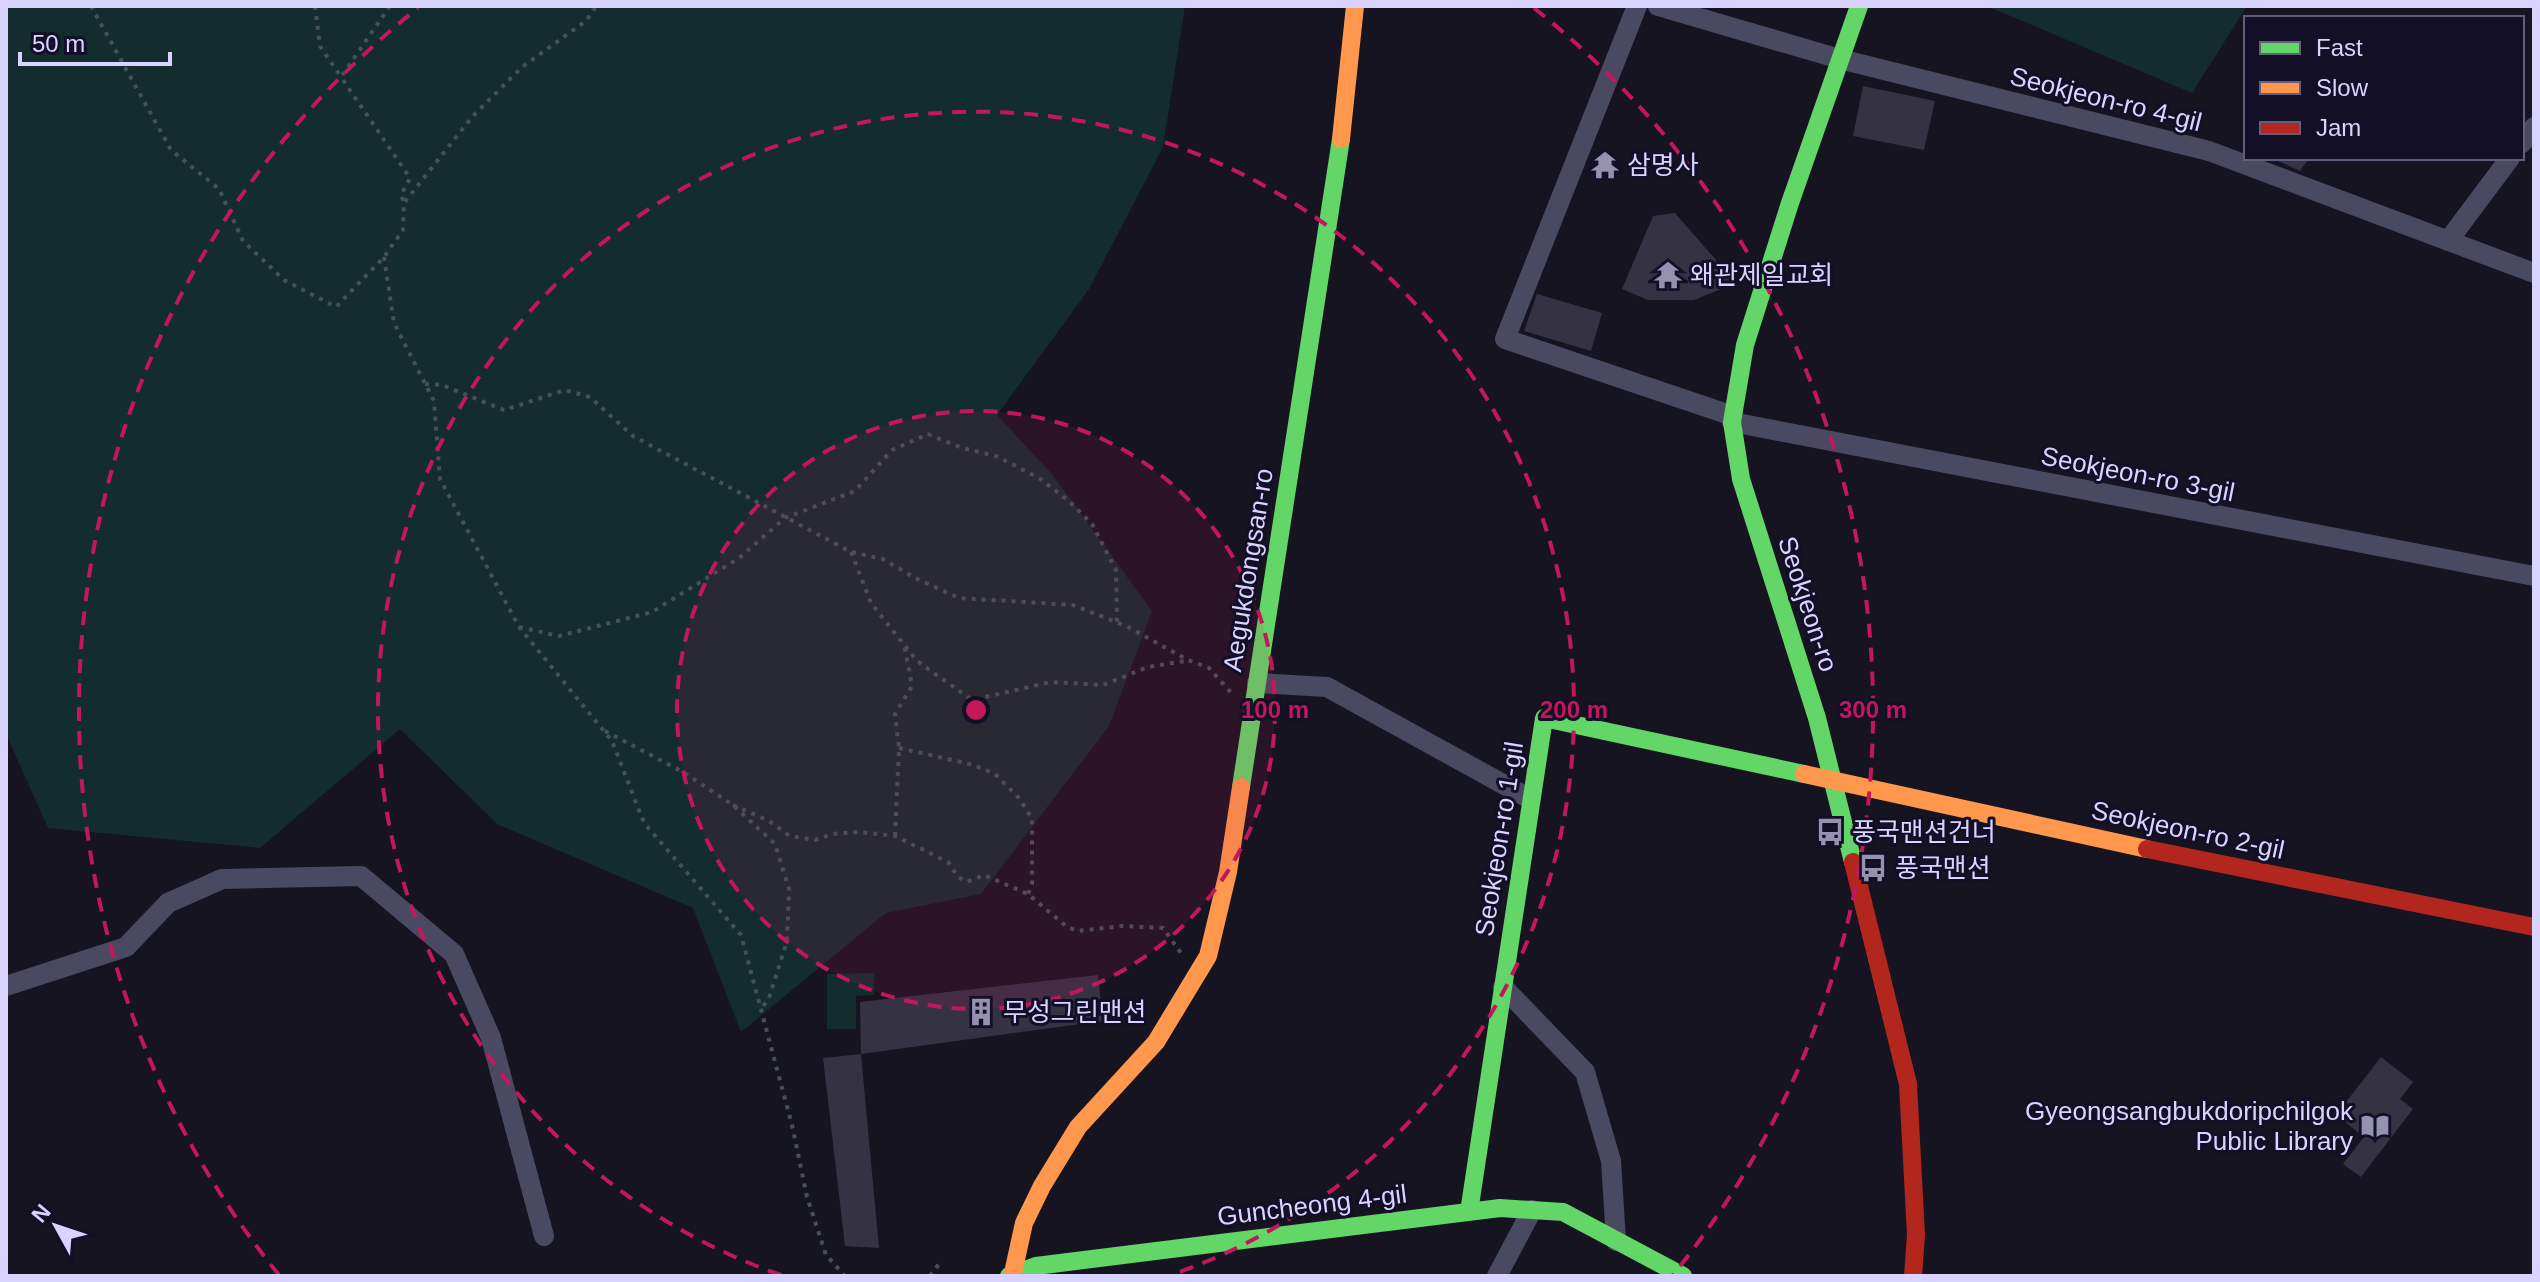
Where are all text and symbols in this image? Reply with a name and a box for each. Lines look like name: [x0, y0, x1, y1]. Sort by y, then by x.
scale bar: [20, 16, 170, 66]
legend: [2244, 16, 2524, 160]
text: 50 m: [32, 30, 85, 57]
text: Fast: [2316, 34, 2363, 61]
street label: Seokjeon-ro 4-gil: [2007, 61, 2205, 137]
text: Slow: [2316, 74, 2369, 101]
text: Jam: [2316, 114, 2361, 141]
temple icon: 삼명사: [1590, 150, 1620, 180]
place label: 삼명사: [1627, 150, 1699, 180]
temple icon: 왜관제일교회: [1653, 260, 1683, 290]
place label: 왜관제일교회: [1690, 260, 1834, 290]
street label: Seokjeon-ro 3-gil: [2039, 441, 2237, 507]
street label: Aegukdongsan-ro: [1217, 466, 1279, 674]
street label: Seokjeon-ro: [1772, 533, 1844, 675]
centre of rings: [962, 696, 990, 724]
text: 100 m: [1241, 696, 1309, 723]
text: 200 m: [1540, 696, 1608, 723]
text: 300 m: [1839, 696, 1907, 723]
street label: Seokjeon-ro 1-gil: [1469, 740, 1529, 938]
street label: Seokjeon-ro 2-gil: [2089, 795, 2287, 865]
bus stop icon: 풍국맨션건너: [1815, 817, 1845, 847]
place label: 풍국맨션건너: [1852, 817, 1996, 847]
bus stop icon: 풍국맨션: [1858, 853, 1888, 883]
place label: 풍국맨션: [1895, 853, 1991, 883]
building icon: 무성그린맨션: [966, 997, 996, 1027]
place label: 무성그린맨션: [1003, 997, 1147, 1027]
place label: Gyeongsangbukdoripchilgok Public Library: [2025, 1096, 2354, 1156]
library icon: Gyeongsangbukdoripchilgok Public Library: [2360, 1111, 2390, 1141]
street label: Guncheong 4-gil: [1215, 1178, 1409, 1232]
north arrow: [16, 1186, 96, 1266]
text: N: [26, 1199, 56, 1228]

